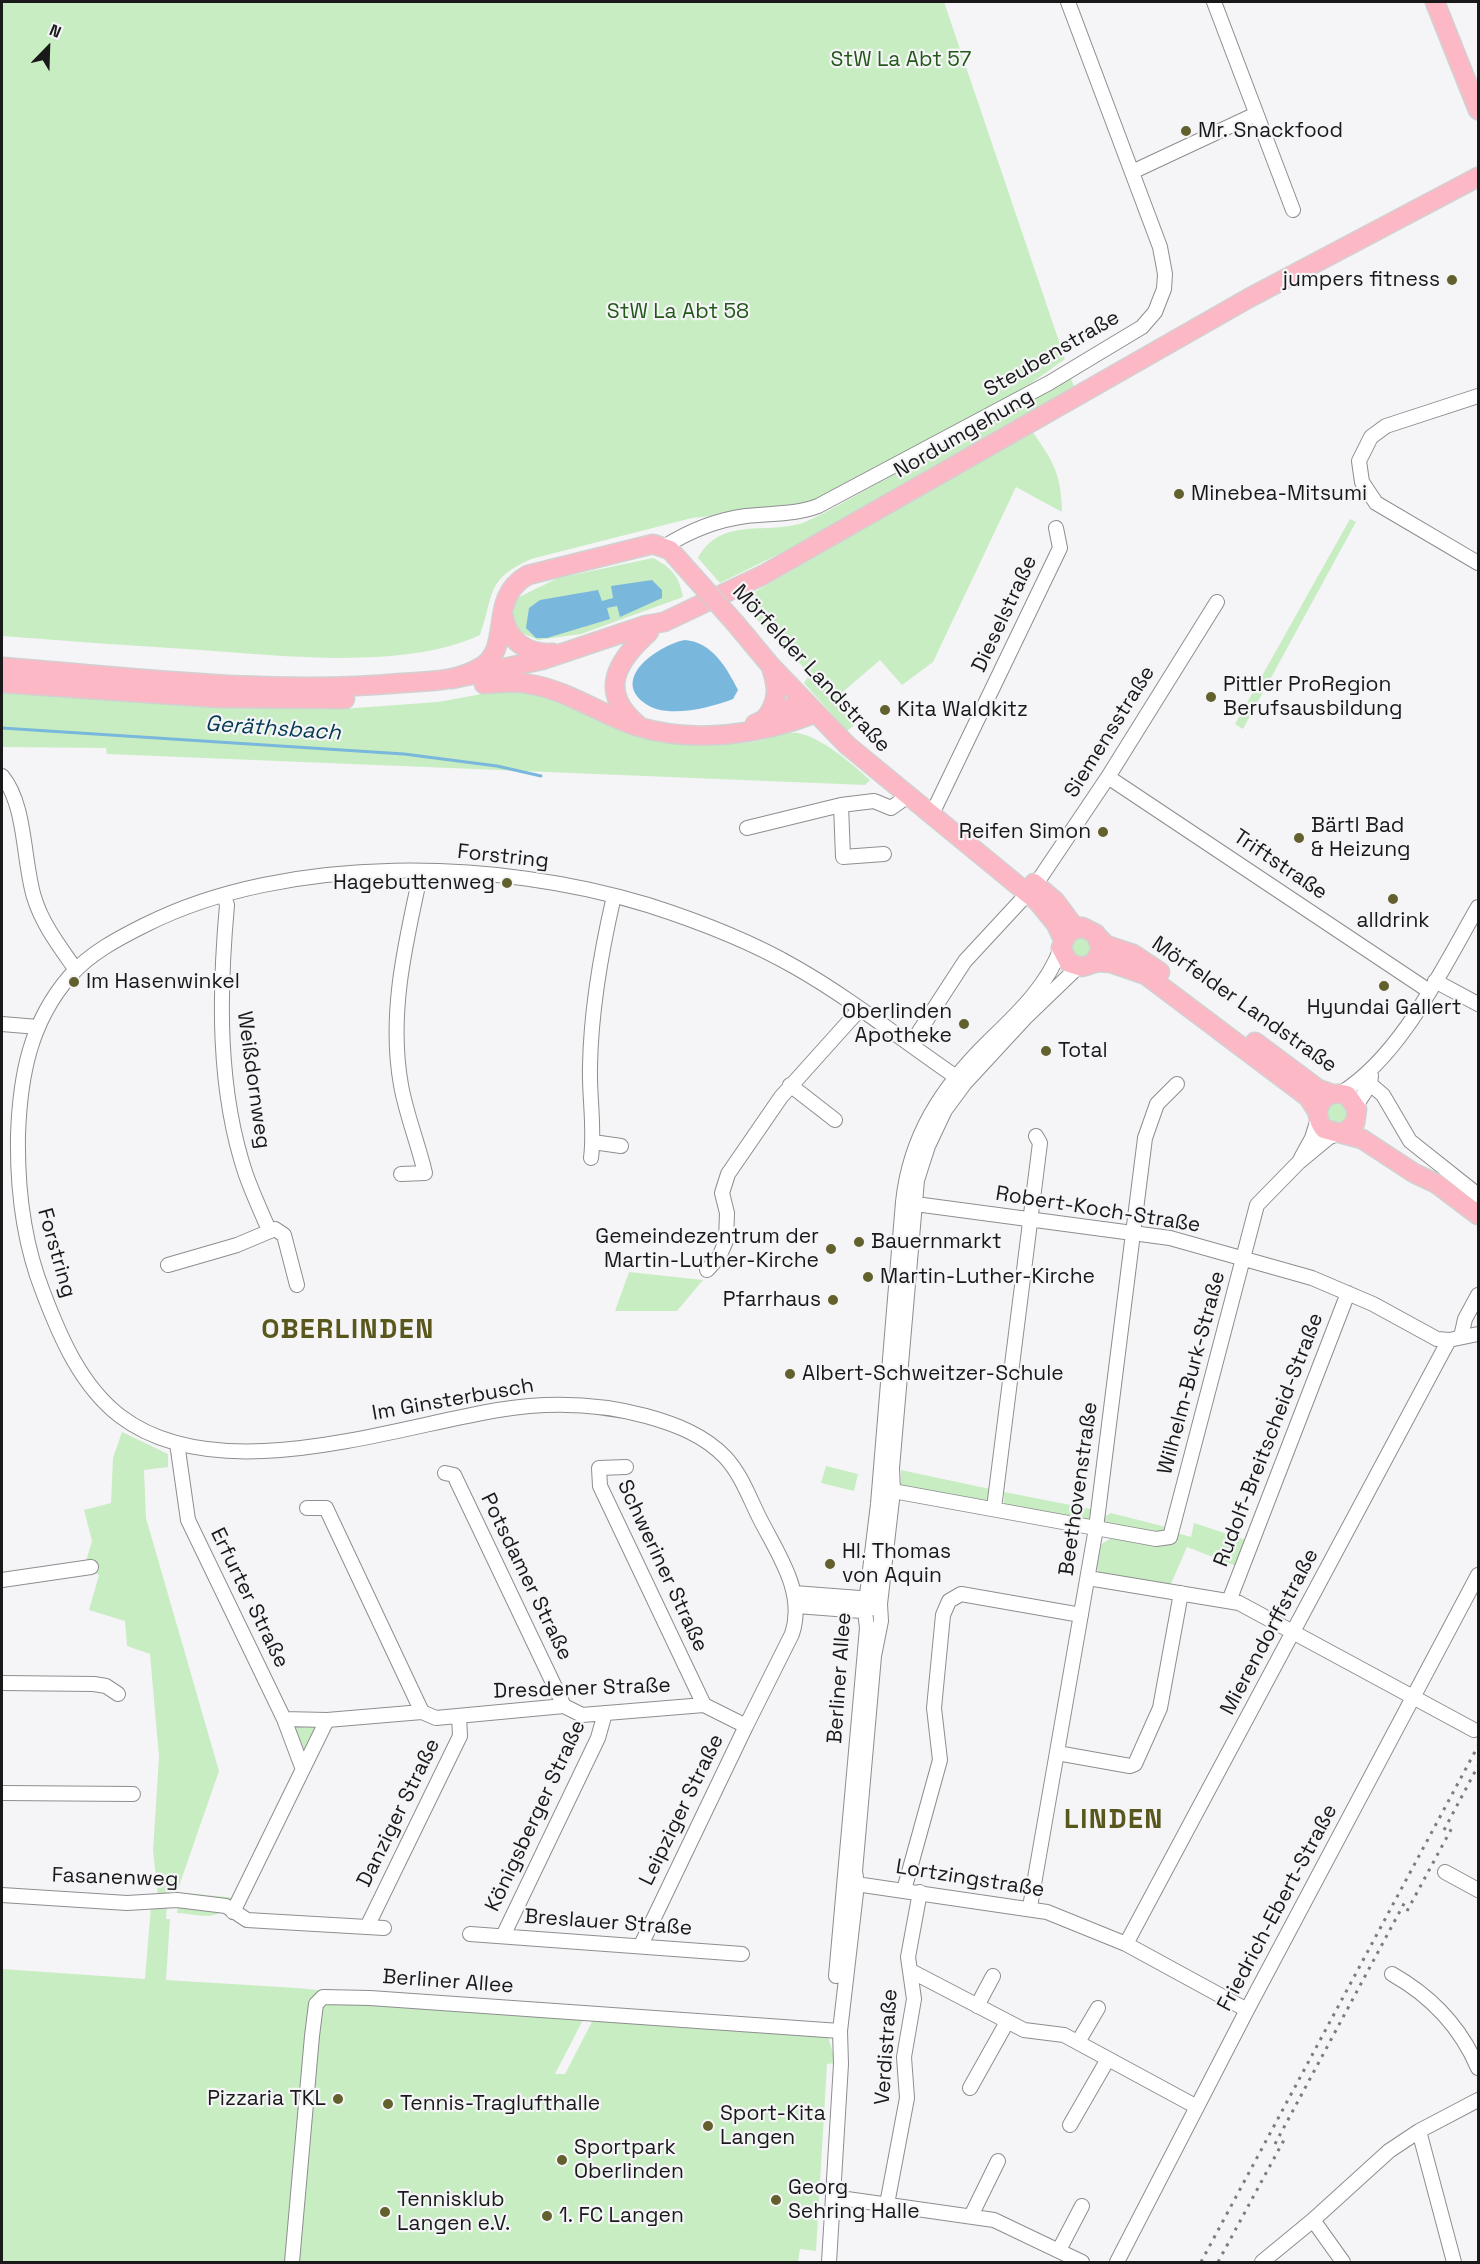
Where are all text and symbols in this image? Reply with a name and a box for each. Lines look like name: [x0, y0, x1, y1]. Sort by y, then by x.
north arrow: [18, 18, 78, 78]
text: N: [46, 19, 64, 43]
park label: StW La Abt 57: [831, 47, 971, 73]
place label: Mr. Snackfood: [1198, 118, 1343, 144]
marker: Mr. Snackfood: [1179, 124, 1193, 138]
place label: jumpers fitness: [1283, 267, 1440, 293]
marker: jumpers fitness: [1445, 273, 1459, 287]
park label: StW La Abt 58: [607, 299, 749, 325]
street label: Steubenstraße: [980, 305, 1124, 403]
street label: Nordumgehung: [890, 384, 1038, 484]
place label: Minebea-Mitsumi: [1191, 481, 1367, 507]
marker: Minebea-Mitsumi: [1172, 487, 1186, 501]
street label: Dieselstraße: [967, 552, 1043, 676]
street label: Mörfelder Landstraße: [727, 580, 895, 758]
street label: Siemensstraße: [1059, 661, 1161, 803]
place label: Pittler ProRegion Berufsausbildung: [1223, 672, 1402, 722]
marker: Pittler ProRegion Berufsausbildung: [1204, 690, 1218, 704]
place label: Kita Waldkitz: [897, 697, 1028, 723]
marker: Kita Waldkitz: [878, 703, 892, 717]
water label: Geräthsbach: [204, 711, 342, 747]
place label: Bärtl Bad & Heizung: [1311, 813, 1411, 863]
place label: Reifen Simon: [959, 819, 1091, 845]
street label: Triftstraße: [1228, 824, 1332, 906]
marker: Reifen Simon: [1096, 825, 1110, 839]
marker: Bärtl Bad & Heizung: [1292, 831, 1306, 845]
street label: Forstring: [456, 840, 550, 874]
place label: Hagebuttenweg: [333, 870, 495, 896]
marker: Hagebuttenweg: [500, 876, 514, 890]
marker: alldrink: [1386, 892, 1400, 906]
place label: alldrink: [1356, 908, 1430, 934]
street label: Mörfelder Landstraße: [1147, 931, 1341, 1079]
place label: Im Hasenwinkel: [86, 969, 240, 995]
marker: Im Hasenwinkel: [67, 975, 81, 989]
marker: Hyundai Gallert: [1377, 979, 1391, 993]
place label: Hyundai Gallert: [1307, 995, 1461, 1021]
place label: Oberlinden Apotheke: [842, 999, 952, 1049]
street label: Weißdornweg: [231, 1010, 275, 1150]
marker: Oberlinden Apotheke: [957, 1017, 971, 1031]
place label: Total: [1058, 1038, 1108, 1064]
marker: Total: [1039, 1044, 1053, 1058]
street label: Robert-Koch-Straße: [994, 1181, 1202, 1239]
street label: Forstring: [31, 1205, 81, 1301]
place label: Gemeindezentrum der Martin-Luther-Kirche: [595, 1224, 819, 1274]
place label: Bauernmarkt: [871, 1229, 1002, 1255]
marker: Bauernmarkt: [852, 1235, 866, 1249]
marker: Gemeindezentrum der Martin-Luther-Kirche: [824, 1242, 838, 1256]
place label: Martin-Luther-Kirche: [880, 1264, 1095, 1290]
street label: Wilhelm-Burk-Straße: [1153, 1269, 1231, 1477]
marker: Martin-Luther-Kirche: [861, 1270, 875, 1284]
place label: Pfarrhaus: [723, 1287, 821, 1313]
marker: Pfarrhaus: [826, 1293, 840, 1307]
street label: Rudolf-Breitscheid-Straße: [1209, 1310, 1329, 1570]
district label: OBERLINDEN: [261, 1315, 435, 1347]
place label: Albert-Schweitzer-Schule: [802, 1361, 1064, 1387]
marker: Albert-Schweitzer-Schule: [783, 1367, 797, 1381]
street label: Im Ginsterbusch: [370, 1373, 536, 1427]
street label: Beethovenstraße: [1054, 1400, 1104, 1578]
street label: Schweriner Straße: [611, 1476, 713, 1656]
street label: Potsdamer Straße: [475, 1489, 577, 1665]
street label: Erfurter Straße: [204, 1524, 294, 1672]
place label: Hl. Thomas von Aquin: [842, 1539, 951, 1589]
street label: Mierendorffstraße: [1216, 1545, 1324, 1719]
marker: Hl. Thomas von Aquin: [823, 1557, 837, 1571]
street label: Berliner Allee: [823, 1612, 857, 1744]
street label: Dresdener Straße: [493, 1673, 671, 1705]
street label: Königsberger Straße: [481, 1716, 591, 1916]
street label: Leipziger Straße: [634, 1730, 730, 1890]
street label: Danziger Straße: [352, 1735, 446, 1891]
street label: Friedrich-Ebert-Straße: [1213, 1800, 1343, 2016]
district label: LINDEN: [1064, 1805, 1164, 1837]
street label: Lortzingstraße: [894, 1855, 1046, 1903]
street label: Fasanenweg: [51, 1863, 179, 1893]
street label: Breslauer Straße: [523, 1905, 693, 1941]
street label: Berliner Allee: [382, 1965, 514, 1999]
street label: Verdistraße: [870, 1988, 904, 2106]
place label: Pizzaria TKL: [207, 2086, 326, 2112]
place label: Tennis-Traglufthalle: [400, 2091, 600, 2117]
marker: Pizzaria TKL: [331, 2092, 345, 2106]
marker: Tennis-Traglufthalle: [381, 2097, 395, 2111]
place label: Sport-Kita Langen: [720, 2101, 826, 2151]
marker: Sport-Kita Langen: [701, 2119, 715, 2133]
place label: Sportpark Oberlinden: [574, 2135, 684, 2185]
marker: Sportpark Oberlinden: [555, 2153, 569, 2167]
place label: Georg Sehring Halle: [788, 2175, 920, 2225]
place label: Tennisklub Langen e.V.: [397, 2187, 510, 2237]
marker: Georg Sehring Halle: [769, 2193, 783, 2207]
place label: 1. FC Langen: [559, 2203, 684, 2229]
marker: Tennisklub Langen e.V.: [378, 2205, 392, 2219]
marker: 1. FC Langen: [540, 2209, 554, 2223]

